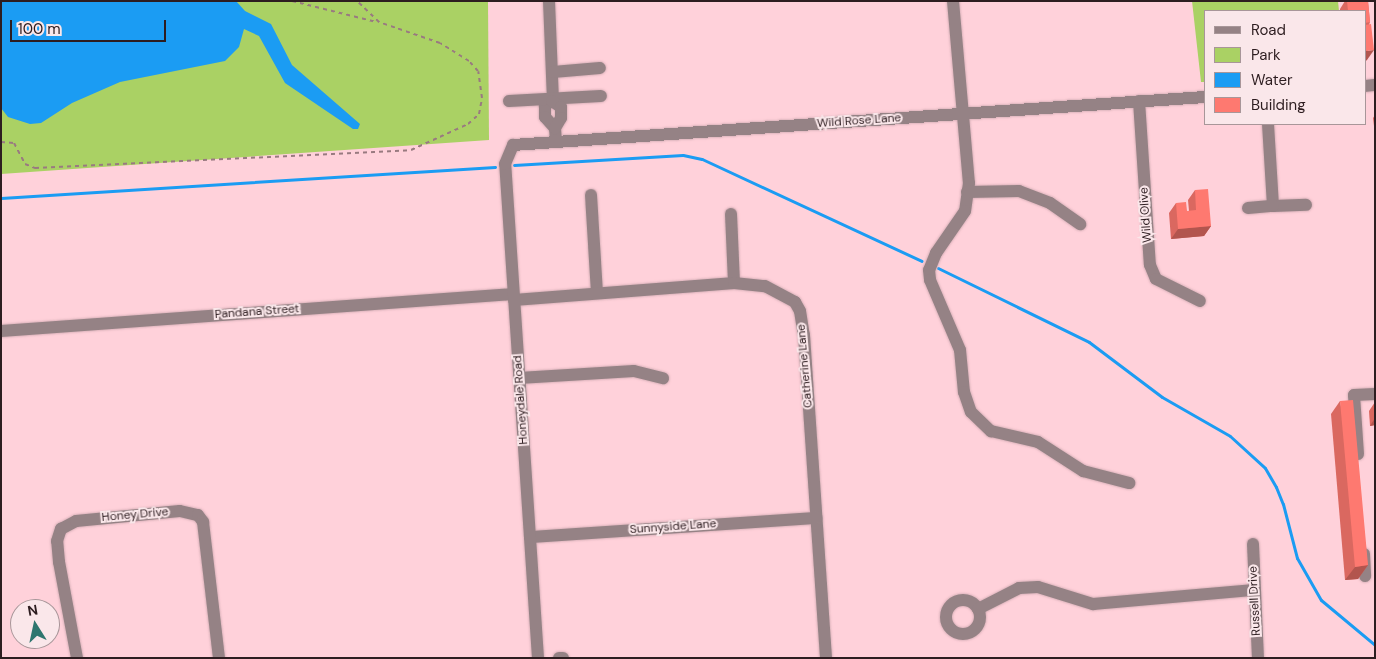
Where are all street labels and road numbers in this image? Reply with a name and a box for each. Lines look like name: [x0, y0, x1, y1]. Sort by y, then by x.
street label: Wild Rose Lane: [816, 111, 902, 131]
street label: Wild Olive: [1137, 187, 1155, 243]
street label: Pandana Street: [214, 302, 300, 322]
street label: Catherine Lane: [794, 323, 816, 409]
street label: Honeydale Road: [511, 355, 531, 445]
street label: Honey Drive: [101, 505, 169, 525]
street label: Sunnyside Lane: [629, 517, 717, 537]
street label: Russell Drive: [1246, 566, 1264, 636]

